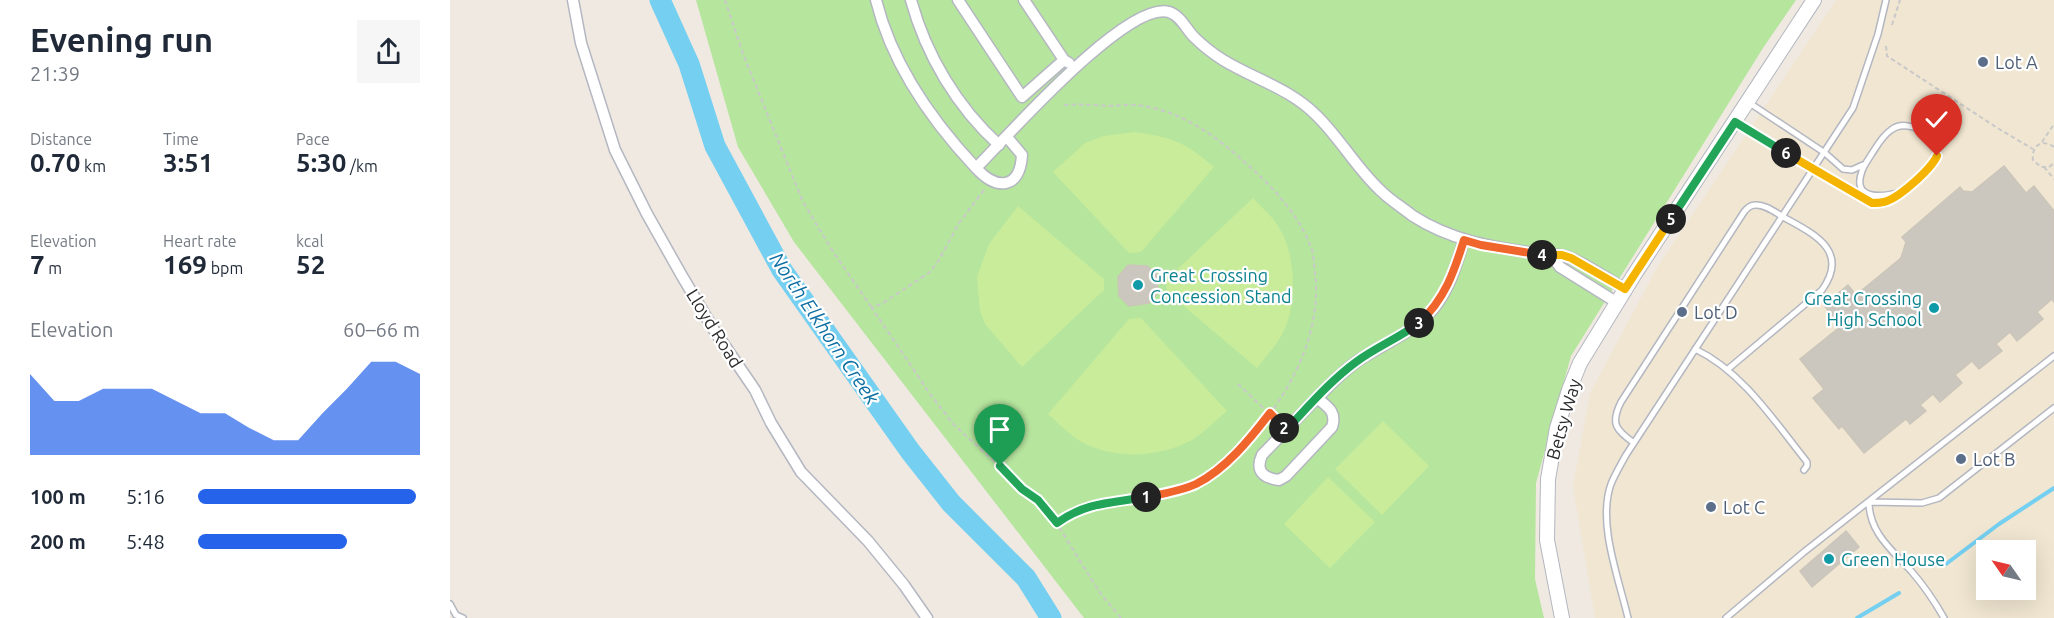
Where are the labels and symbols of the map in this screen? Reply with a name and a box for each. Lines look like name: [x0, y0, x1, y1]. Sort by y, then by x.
place label: Lot A: [1995, 52, 2038, 72]
marker: Lot A: [1976, 55, 1990, 69]
pin: [1911, 94, 1962, 156]
pin: 6: [1771, 138, 1801, 168]
pin: 5: [1656, 204, 1686, 234]
pin: 4: [1527, 240, 1557, 270]
water label: North Elkhorn Creek: [766, 248, 885, 409]
place label: Great Crossing Concession Stand: [1150, 265, 1292, 306]
marker: Great Crossing Concession Stand: [1131, 278, 1145, 292]
street label: Lloyd Road: [683, 285, 747, 371]
place label: Great Crossing High School: [1804, 288, 1922, 329]
marker: Great Crossing High School: [1927, 301, 1941, 315]
place label: Lot D: [1694, 302, 1738, 322]
marker: Lot D: [1675, 305, 1689, 319]
pin: 3: [1404, 308, 1434, 338]
street label: Betsy Way: [1542, 376, 1584, 462]
pin: [974, 404, 1025, 466]
pin: 2: [1269, 413, 1299, 443]
place label: Lot B: [1973, 449, 2015, 469]
marker: Lot B: [1954, 452, 1968, 466]
pin: 1: [1131, 482, 1161, 512]
place label: Lot C: [1723, 497, 1765, 517]
marker: Lot C: [1704, 500, 1718, 514]
north arrow: [1976, 540, 2036, 600]
place label: Green House: [1841, 549, 1945, 569]
marker: Green House: [1822, 552, 1836, 566]

